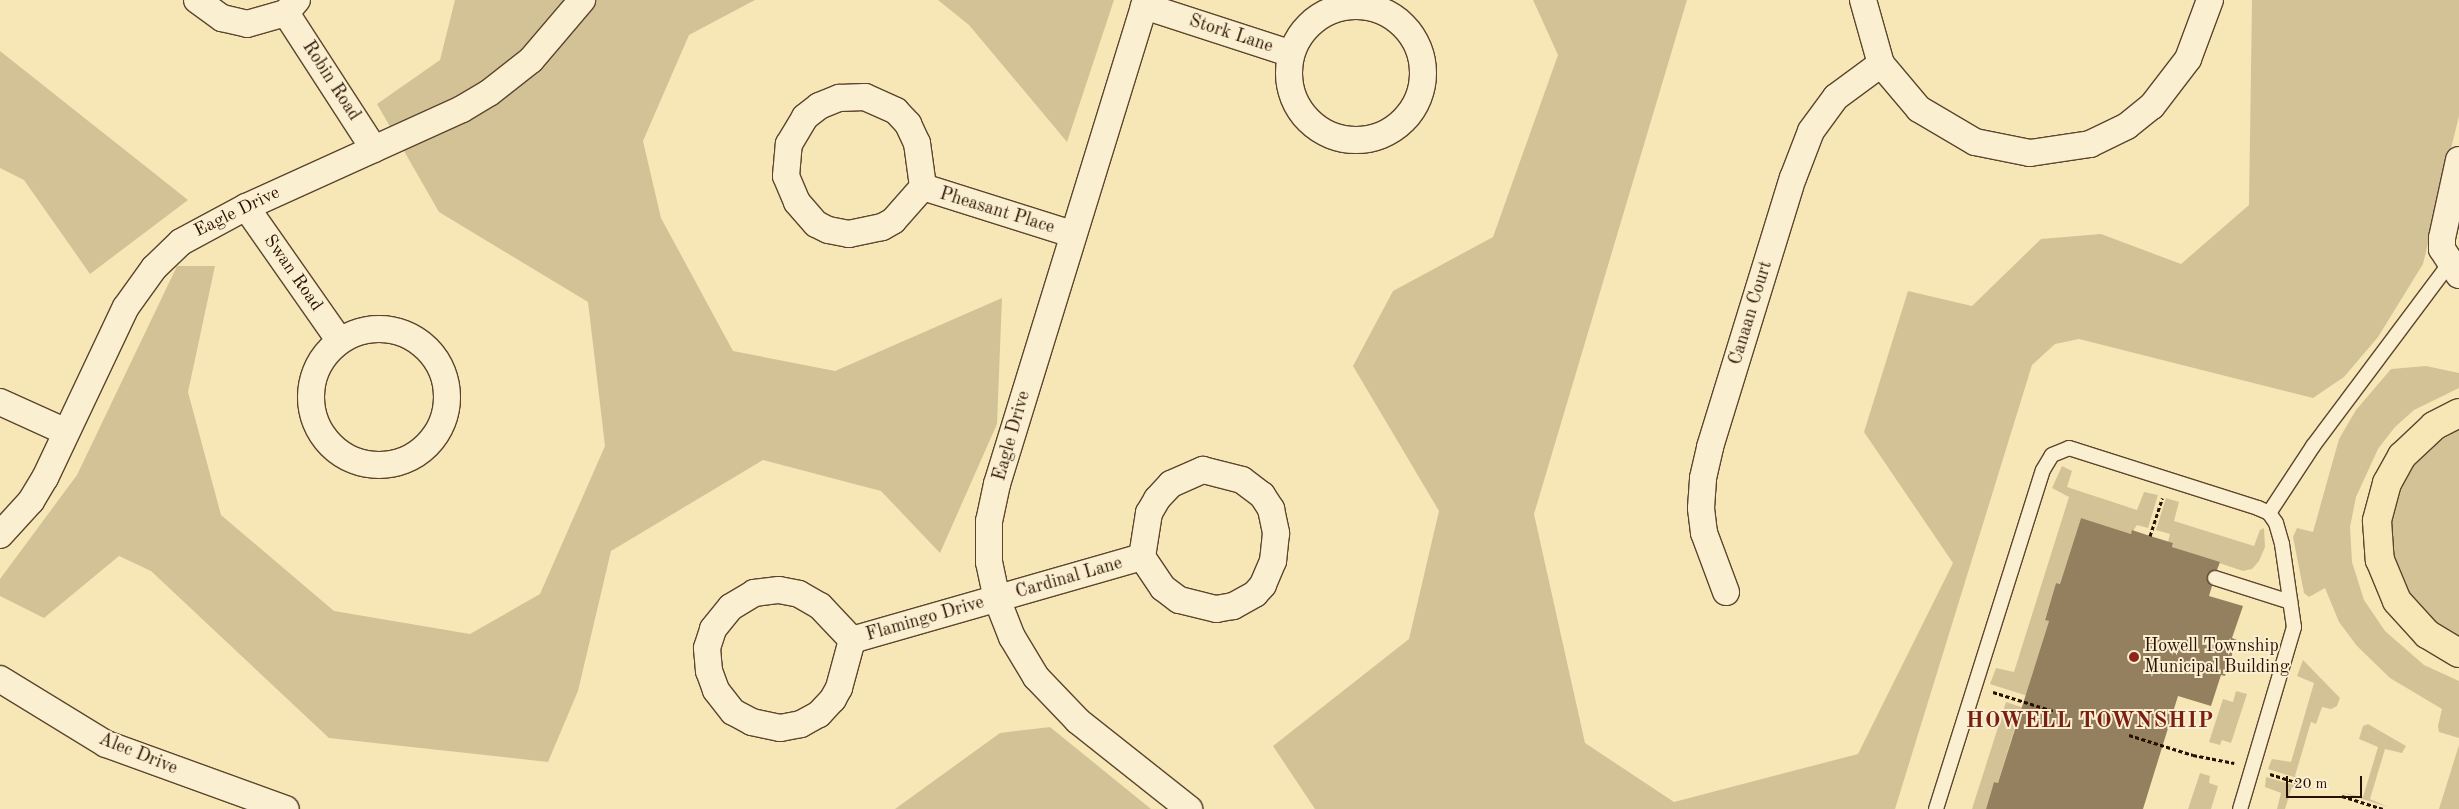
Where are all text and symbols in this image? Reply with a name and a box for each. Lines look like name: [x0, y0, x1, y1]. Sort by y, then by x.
street label: Stork Lane: [1186, 10, 1276, 58]
street label: Robin Road: [297, 37, 365, 125]
street label: Eagle Drive: [191, 182, 283, 242]
street label: Pheasant Place: [937, 183, 1057, 239]
street label: Swan Road: [259, 231, 327, 315]
street label: Canaan Court: [1725, 258, 1777, 368]
street label: Eagle Drive: [989, 389, 1035, 483]
street label: Cardinal Lane: [1013, 552, 1125, 604]
street label: Flamingo Drive: [864, 592, 986, 646]
place label: Howell Township Municipal Building: [2144, 636, 2290, 679]
marker: Howell Township Municipal Building: [2128, 651, 2140, 663]
district label: HOWELL TOWNSHIP: [1964, 709, 2216, 735]
street label: Alec Drive: [95, 728, 181, 780]
scale bar: [2289, 766, 2365, 798]
text: 20 m: [2294, 777, 2328, 792]

